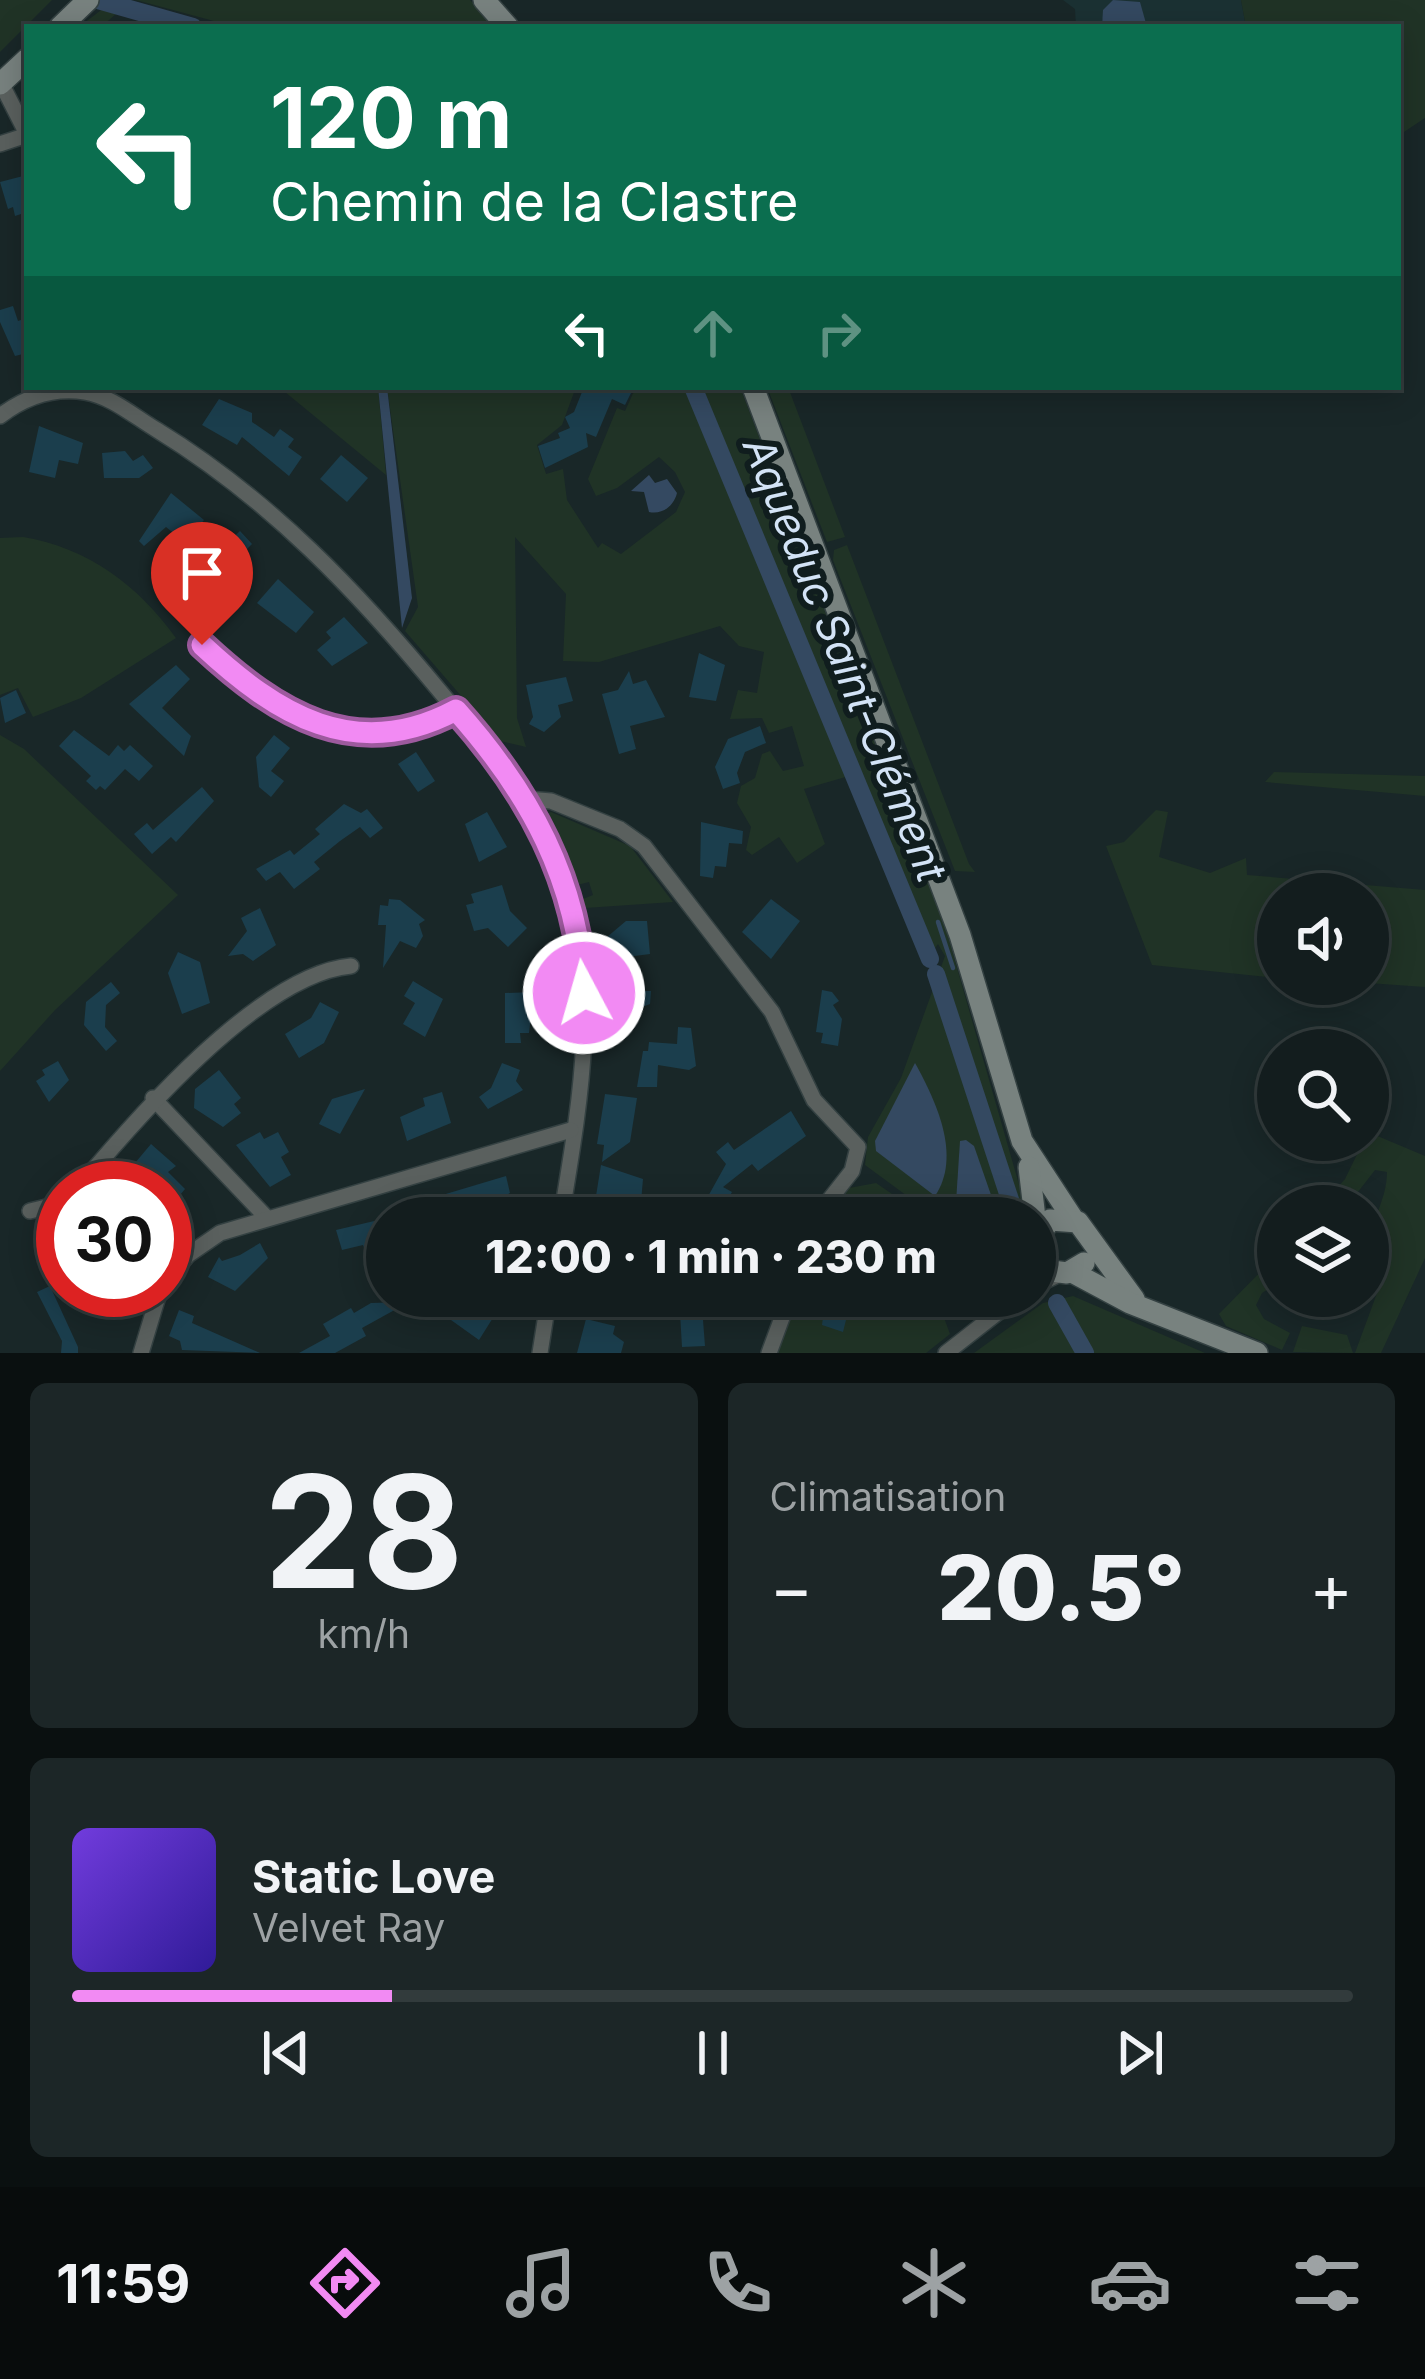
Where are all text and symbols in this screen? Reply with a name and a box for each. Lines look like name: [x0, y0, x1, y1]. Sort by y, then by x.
text: 120 m: [270, 67, 512, 168]
icon: left: [72, 72, 228, 228]
text: Chemin de la Clastre: [270, 169, 799, 234]
icon: left: [554, 300, 620, 366]
icon: ahead: [680, 300, 746, 366]
icon: right: [806, 300, 872, 366]
water label: Aqueduc Saint-Clément: [733, 428, 958, 890]
pin: [151, 522, 253, 645]
icon: arrive: [169, 540, 235, 606]
map controls: [1257, 873, 1389, 1317]
button: sound: [1257, 873, 1389, 1005]
position arrow: [521, 930, 647, 1056]
button: search: [1257, 1029, 1389, 1161]
speed limit sign: 30: [36, 1161, 192, 1317]
button: layers: [1257, 1185, 1389, 1317]
text: 12:00 · 1 min · 230 m: [485, 1229, 937, 1284]
text: 28: [264, 1437, 464, 1626]
text: Climatisation: [770, 1473, 1006, 1520]
text: 20.5°: [937, 1533, 1185, 1642]
text: −: [770, 1548, 813, 1628]
text: +: [1309, 1548, 1353, 1628]
text: km/h: [317, 1610, 410, 1657]
text: Static Love: [252, 1849, 495, 1904]
text: Velvet Ray: [252, 1904, 445, 1951]
icon: previous: [253, 2020, 319, 2086]
icon: pause: [680, 2020, 746, 2086]
icon: next: [1107, 2020, 1173, 2086]
icon: directions: [303, 2241, 387, 2325]
icon: music: [499, 2241, 583, 2325]
icon: phone: [696, 2241, 780, 2325]
icon: climate: [892, 2241, 976, 2325]
icon: car: [1088, 2241, 1172, 2325]
icon: filters: [1285, 2241, 1369, 2325]
text: 11:59: [56, 2251, 190, 2316]

